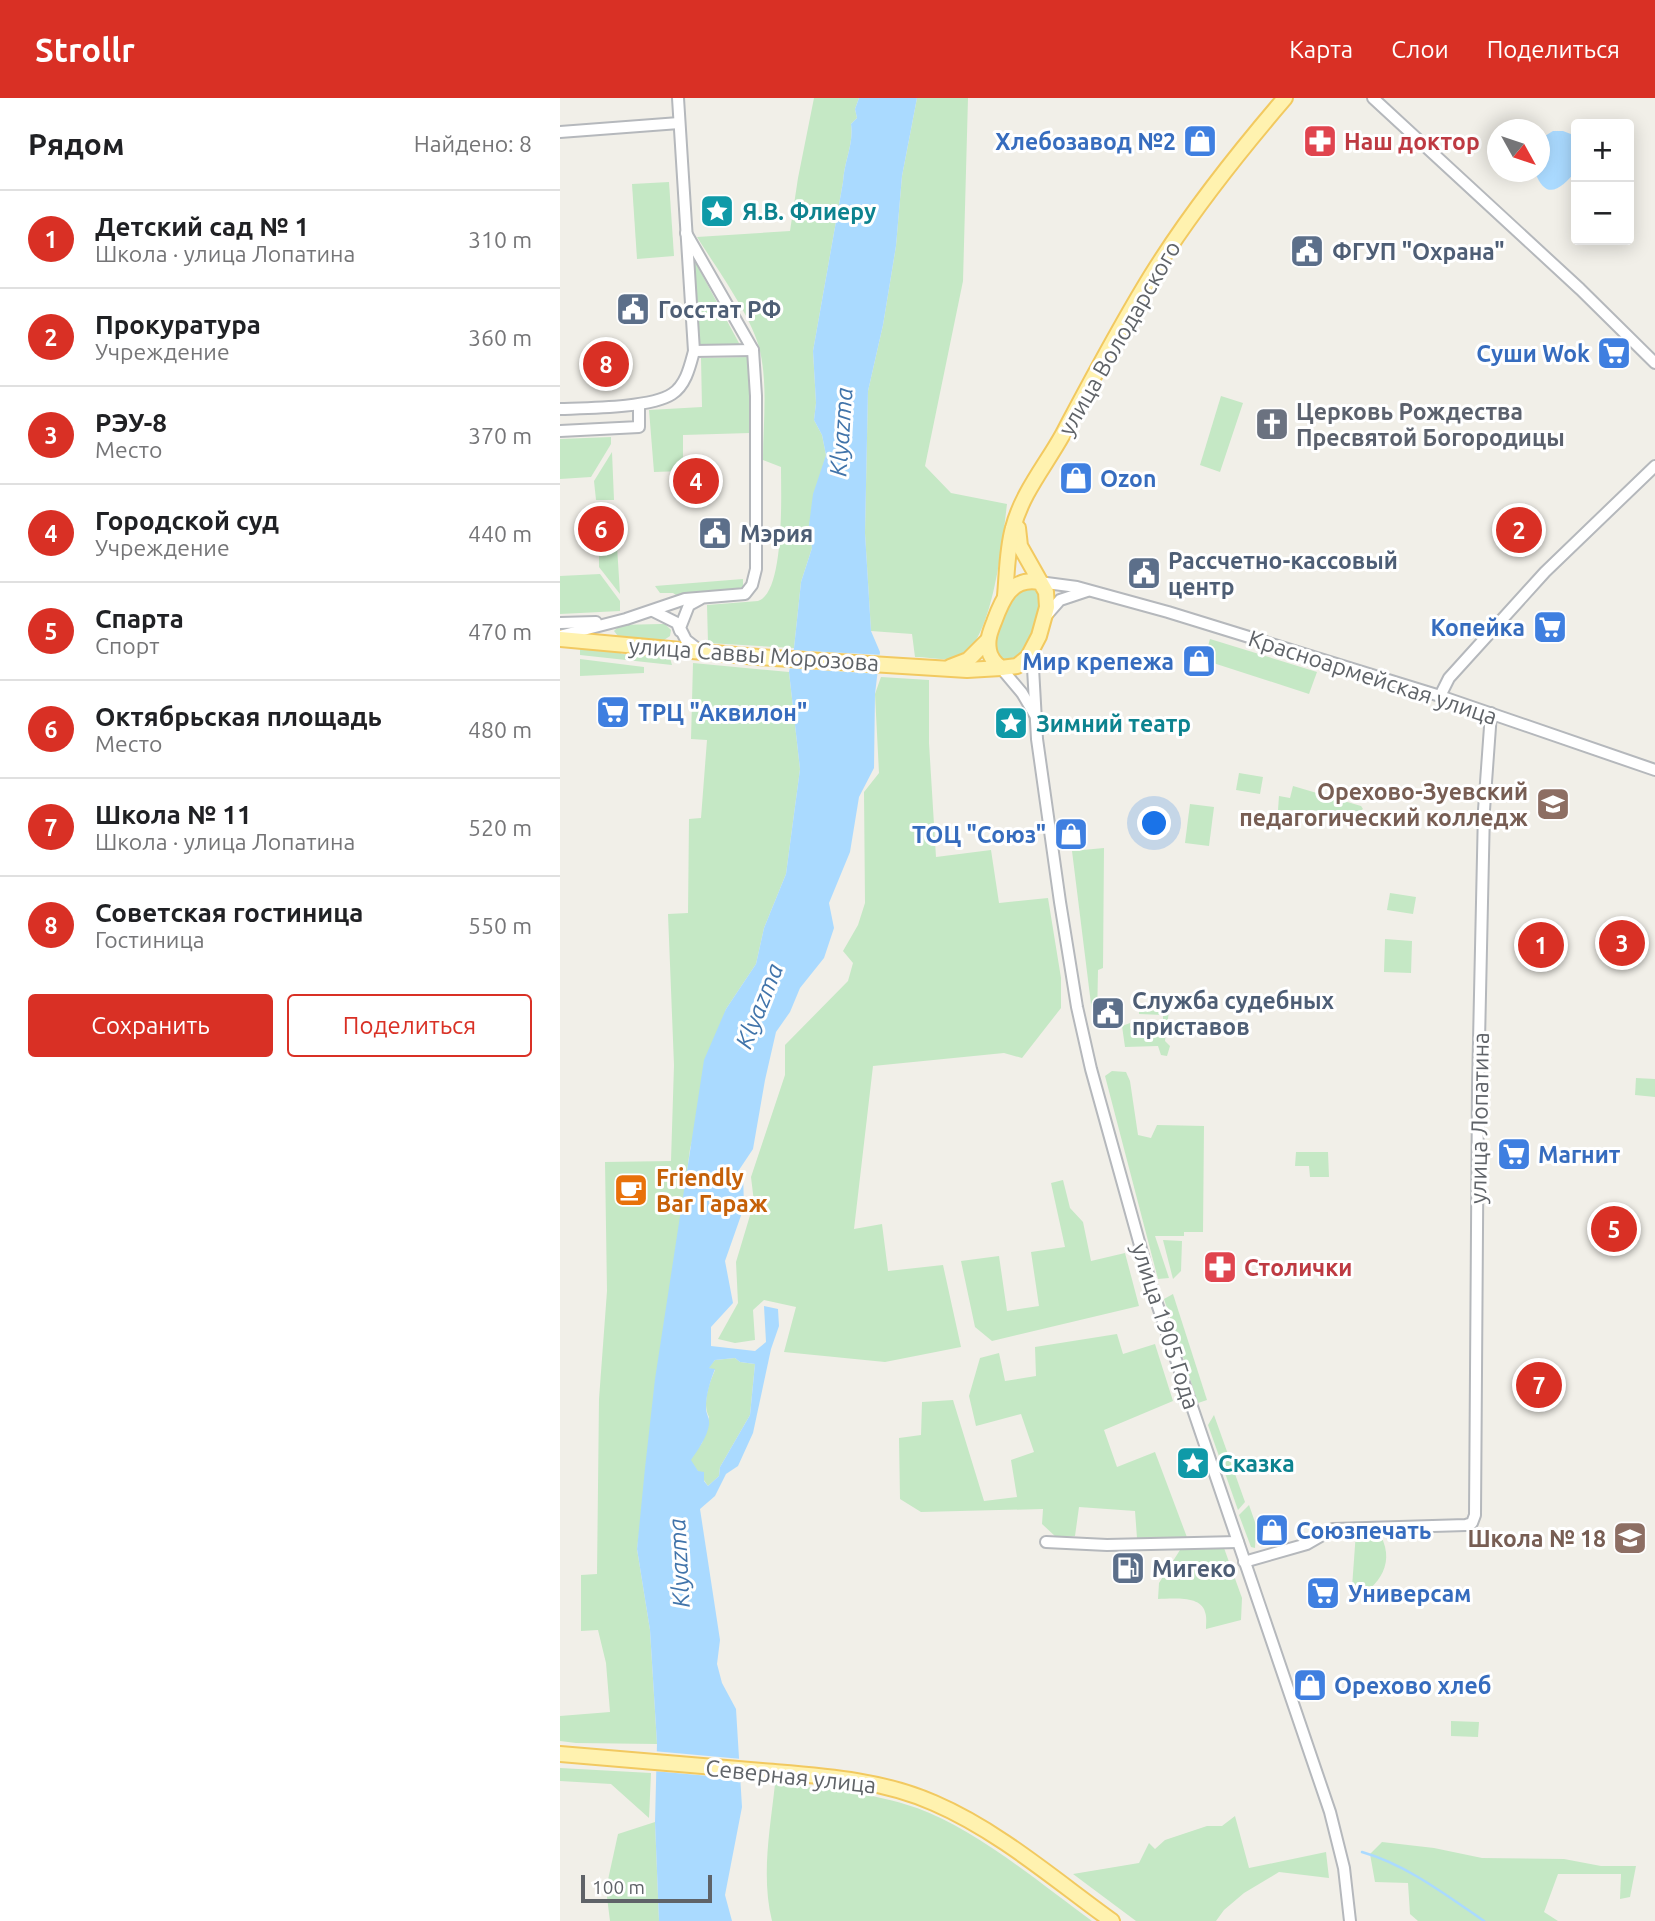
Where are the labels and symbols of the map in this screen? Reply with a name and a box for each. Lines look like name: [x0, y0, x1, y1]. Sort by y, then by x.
north arrow: [1487, 119, 1550, 182]
shop icon: Хлебозавод №2: [1181, 122, 1219, 160]
pharmacy icon: Наш доктор: [1301, 122, 1339, 160]
place label: Хлебозавод №2: [995, 129, 1176, 154]
place label: Наш доктор: [1344, 129, 1480, 154]
place icon: Я.В. Флиеру: [698, 192, 736, 230]
place label: Я.В. Флиеру: [742, 199, 876, 224]
public building icon: ФГУП "Охрана": [1288, 232, 1326, 270]
street label: улица Володарского: [1053, 236, 1185, 440]
place label: ФГУП "Охрана": [1332, 239, 1505, 264]
public building icon: Госстат РФ: [614, 290, 652, 328]
place label: Госстат РФ: [658, 297, 781, 322]
supermarket icon: Суши Wok: [1595, 334, 1633, 372]
pin: 8: [583, 338, 629, 390]
place label: Суши Wok: [1476, 341, 1590, 366]
water label: Klyazma: [824, 386, 858, 477]
place label: Церковь Рождества Пресвятой Богородицы: [1296, 399, 1565, 450]
church icon: Церковь Рождества Пресвятой Богородицы: [1253, 405, 1291, 443]
pin: 4: [673, 455, 719, 507]
shop icon: Ozon: [1057, 459, 1095, 497]
place label: Ozon: [1100, 466, 1156, 491]
pin: 6: [578, 503, 624, 555]
pin: 2: [1496, 504, 1542, 556]
public building icon: Мэрия: [696, 514, 734, 552]
place label: Мэрия: [740, 521, 813, 546]
place label: Рассчетно-кассовый центр: [1168, 548, 1398, 599]
public building icon: Рассчетно-кассовый центр: [1125, 554, 1163, 592]
supermarket icon: Копейка: [1531, 608, 1569, 646]
place label: Копейка: [1430, 615, 1525, 640]
street label: Красноармейская улица: [1245, 625, 1501, 729]
street label: улица Саввы Морозова: [628, 633, 880, 675]
shop icon: Мир крепежа: [1180, 642, 1218, 680]
place label: Мир крепежа: [1022, 649, 1174, 674]
supermarket icon: ТРЦ "Аквилон": [594, 693, 632, 731]
place label: ТРЦ "Аквилон": [638, 700, 807, 725]
place icon: Зимний театр: [992, 704, 1030, 742]
place label: Зимний театр: [1036, 711, 1191, 736]
place label: Орехово-Зуевский педагогический колледж: [1239, 779, 1528, 830]
school or university icon: Орехово-Зуевский педагогический колледж: [1534, 785, 1572, 823]
your location: [1137, 806, 1171, 840]
shop icon: ТОЦ "Союз": [1052, 815, 1090, 853]
place label: ТОЦ "Союз": [912, 822, 1046, 847]
pin: 3: [1599, 917, 1645, 969]
pin: 1: [1518, 919, 1564, 971]
water label: Klyazma: [730, 960, 788, 1052]
place label: Служба судебных приставов: [1132, 988, 1335, 1039]
public building icon: Служба судебных приставов: [1089, 994, 1127, 1032]
street label: улица Лопатина: [1465, 1032, 1493, 1204]
supermarket icon: Магнит: [1495, 1135, 1533, 1173]
place label: Магнит: [1538, 1142, 1621, 1167]
place label: Friendly Bar Гараж: [656, 1165, 768, 1216]
cafe icon: Friendly Bar Гараж: [612, 1171, 650, 1209]
pin: 5: [1591, 1203, 1637, 1255]
street label: улица 1905 Года: [1127, 1240, 1205, 1412]
pharmacy icon: Столички: [1201, 1248, 1239, 1286]
place label: Столички: [1244, 1255, 1352, 1280]
pin: 7: [1516, 1359, 1562, 1411]
place icon: Сказка: [1174, 1444, 1212, 1482]
place label: Сказка: [1218, 1451, 1295, 1476]
shop icon: Союзпечать: [1253, 1511, 1291, 1549]
water label: Klyazma: [663, 1518, 695, 1608]
place label: Союзпечать: [1296, 1518, 1432, 1543]
school or university icon: Школа № 18: [1611, 1519, 1649, 1557]
place label: Школа № 18: [1467, 1526, 1606, 1551]
fuel station icon: Мигеко: [1109, 1549, 1147, 1587]
place label: Мигеко: [1152, 1556, 1236, 1581]
supermarket icon: Универсам: [1304, 1574, 1342, 1612]
place label: Универсам: [1348, 1581, 1471, 1606]
shop icon: Орехово хлеб: [1291, 1666, 1329, 1704]
place label: Орехово хлеб: [1334, 1673, 1492, 1698]
street label: Северная улица: [704, 1755, 878, 1797]
scale bar: [581, 1872, 712, 1904]

